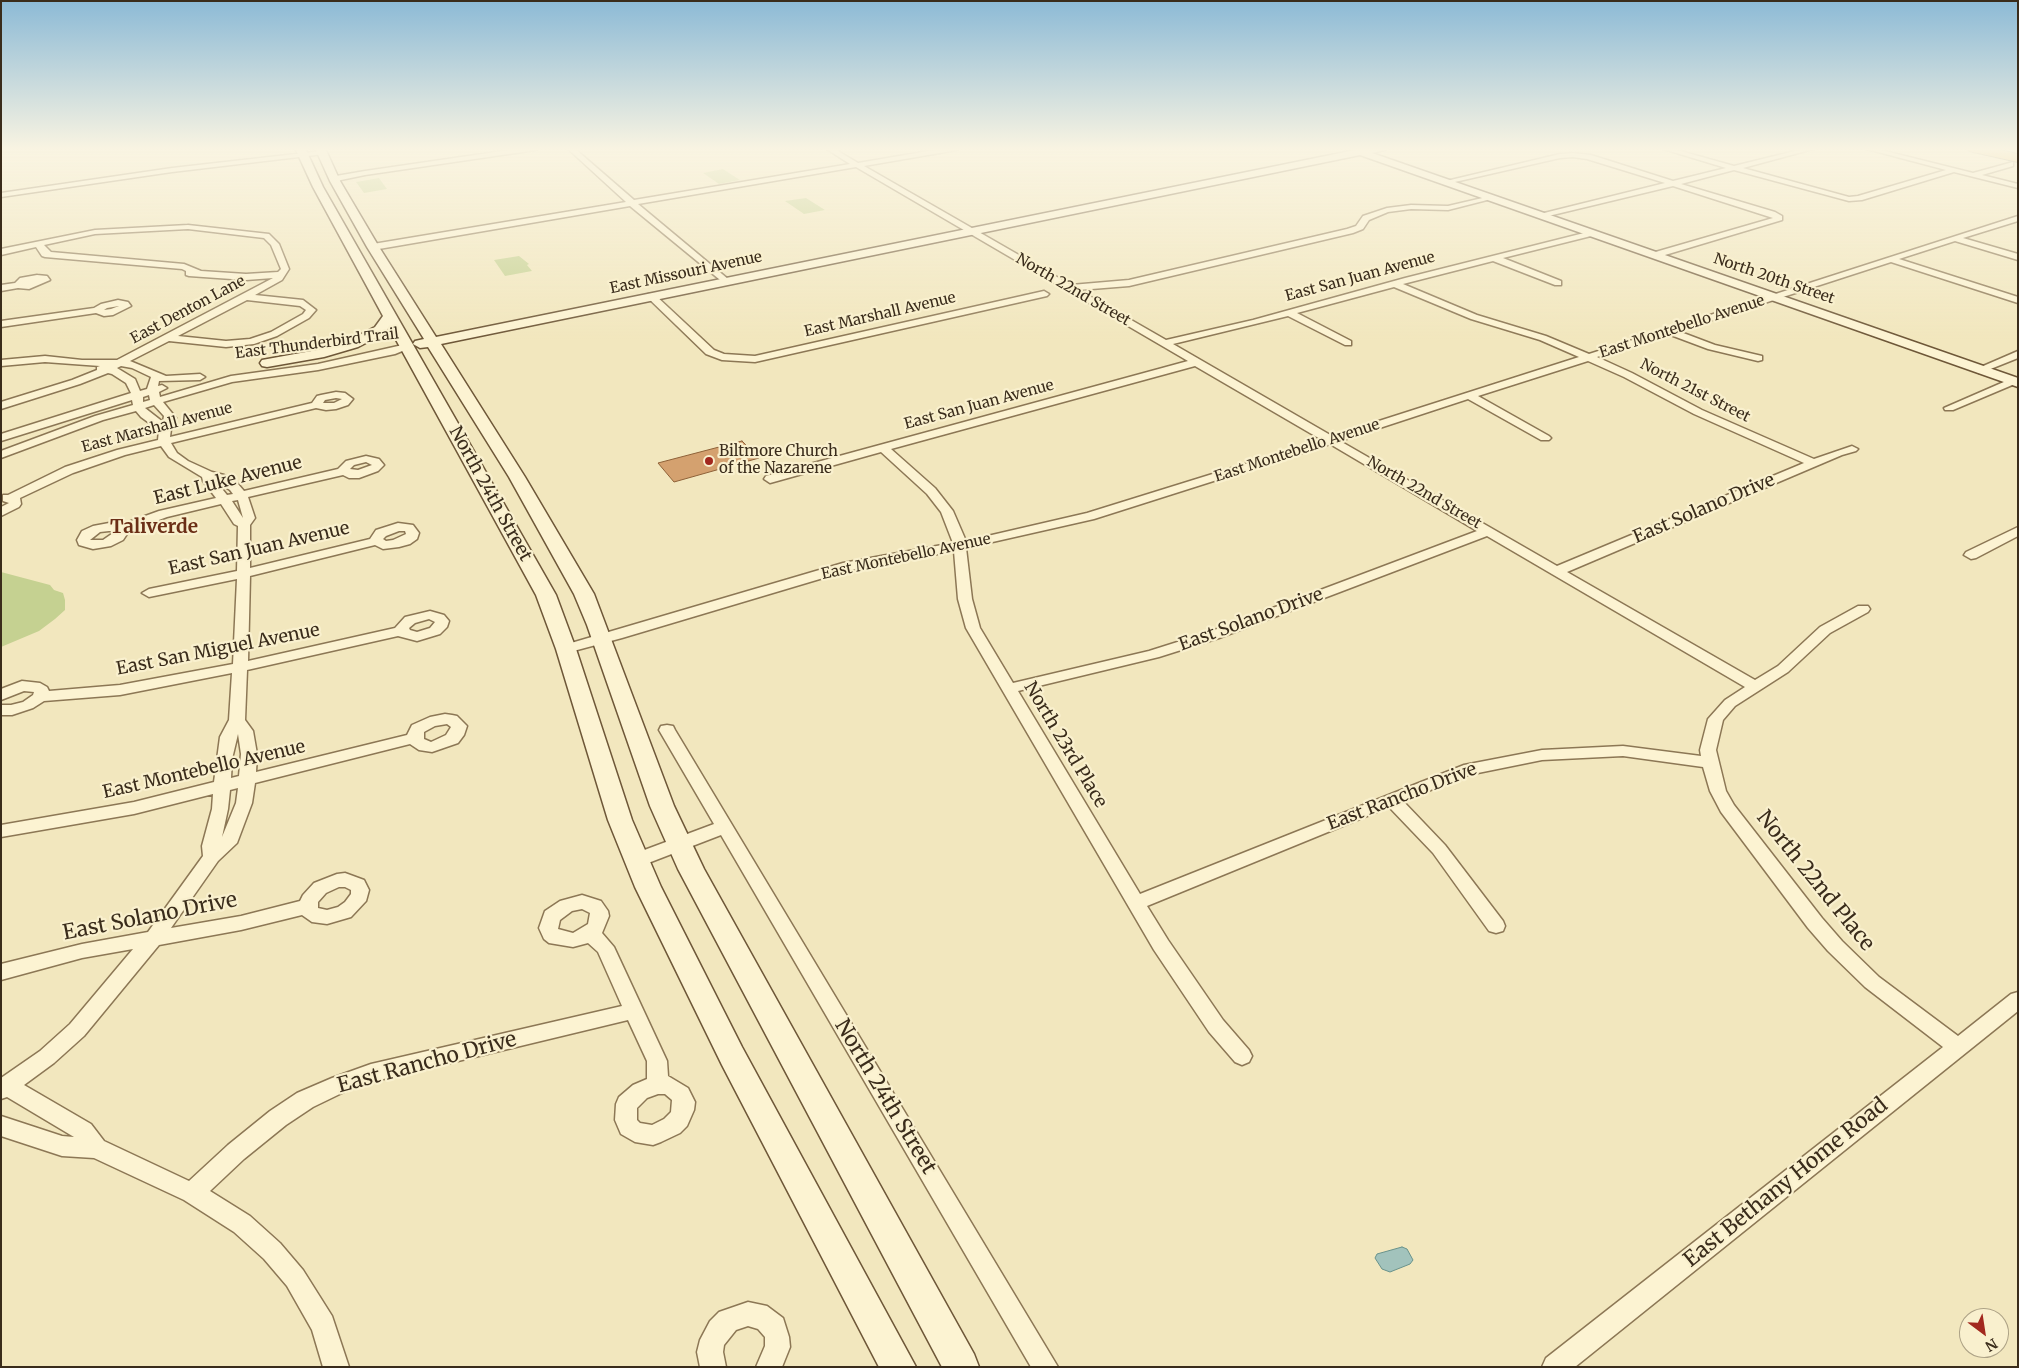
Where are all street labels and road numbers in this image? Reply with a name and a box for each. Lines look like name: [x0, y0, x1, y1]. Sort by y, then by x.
street label: East Missouri Avenue: [608, 248, 764, 298]
street label: East San Juan Avenue: [1283, 248, 1437, 306]
street label: North 22nd Street: [1013, 250, 1133, 330]
street label: North 20th Street: [1711, 250, 1837, 308]
street label: East Denton Lane: [128, 272, 248, 348]
street label: East Marshall Avenue: [802, 289, 958, 341]
street label: East Montebello Avenue: [1597, 292, 1767, 362]
street label: East Thunderbird Trail: [234, 325, 400, 363]
street label: North 21st Street: [1637, 356, 1753, 426]
street label: East San Juan Avenue: [902, 376, 1056, 434]
street label: East Marshall Avenue: [80, 399, 234, 457]
street label: East Montebello Avenue: [1212, 416, 1382, 486]
street label: North 24th Street: [444, 423, 536, 565]
street label: East Luke Avenue: [152, 452, 304, 510]
street label: North 22nd Street: [1364, 453, 1484, 533]
street label: East Solano Drive: [1630, 469, 1778, 549]
street label: East San Juan Avenue: [166, 518, 352, 580]
street label: East Montebello Avenue: [820, 530, 992, 584]
street label: East Solano Drive: [1176, 584, 1326, 656]
street label: East San Miguel Avenue: [114, 620, 322, 680]
street label: North 23rd Place: [1019, 678, 1111, 812]
street label: East Montebello Avenue: [101, 736, 307, 804]
street label: East Rancho Drive: [1324, 759, 1480, 835]
street label: North 22nd Place: [1751, 806, 1879, 956]
street label: East Solano Drive: [61, 888, 239, 946]
street label: North 24th Street: [829, 1015, 941, 1179]
street label: East Rancho Drive: [335, 1027, 519, 1099]
street label: East Bethany Home Road: [1679, 1093, 1893, 1273]

